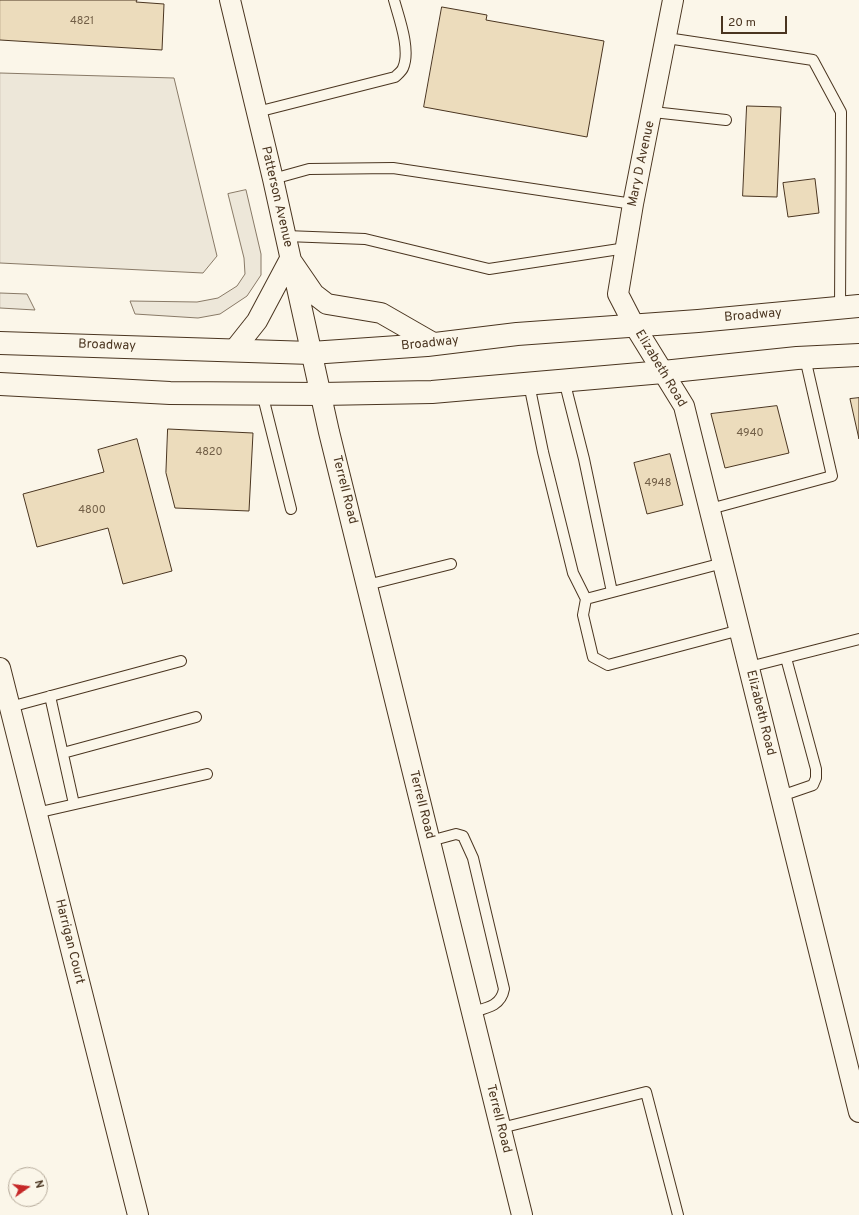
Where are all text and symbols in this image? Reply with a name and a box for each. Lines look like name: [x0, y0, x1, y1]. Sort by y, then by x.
scale bar: [723, 8, 789, 34]
house number: 4821: [70, 15, 94, 29]
text: 20 m: [728, 15, 756, 31]
street label: Mary D Avenue: [625, 120, 659, 208]
street label: Patterson Avenue: [257, 145, 295, 249]
street label: Broadway: [723, 306, 783, 326]
street label: Elizabeth Road: [631, 328, 689, 410]
street label: Broadway: [400, 333, 460, 355]
street label: Broadway: [78, 337, 136, 355]
house number: 4940: [736, 427, 764, 441]
house number: 4820: [195, 446, 223, 460]
street label: Terrell Road: [328, 454, 360, 526]
house number: 4948: [645, 477, 671, 491]
house number: 4800: [78, 504, 106, 518]
street label: Elizabeth Road: [742, 669, 778, 757]
street label: Terrell Road: [405, 769, 437, 841]
street label: Harrigan Court: [51, 898, 87, 986]
street label: Terrell Road: [482, 1083, 514, 1155]
north arrow: [8, 1167, 48, 1207]
text: N: [31, 1179, 46, 1190]

